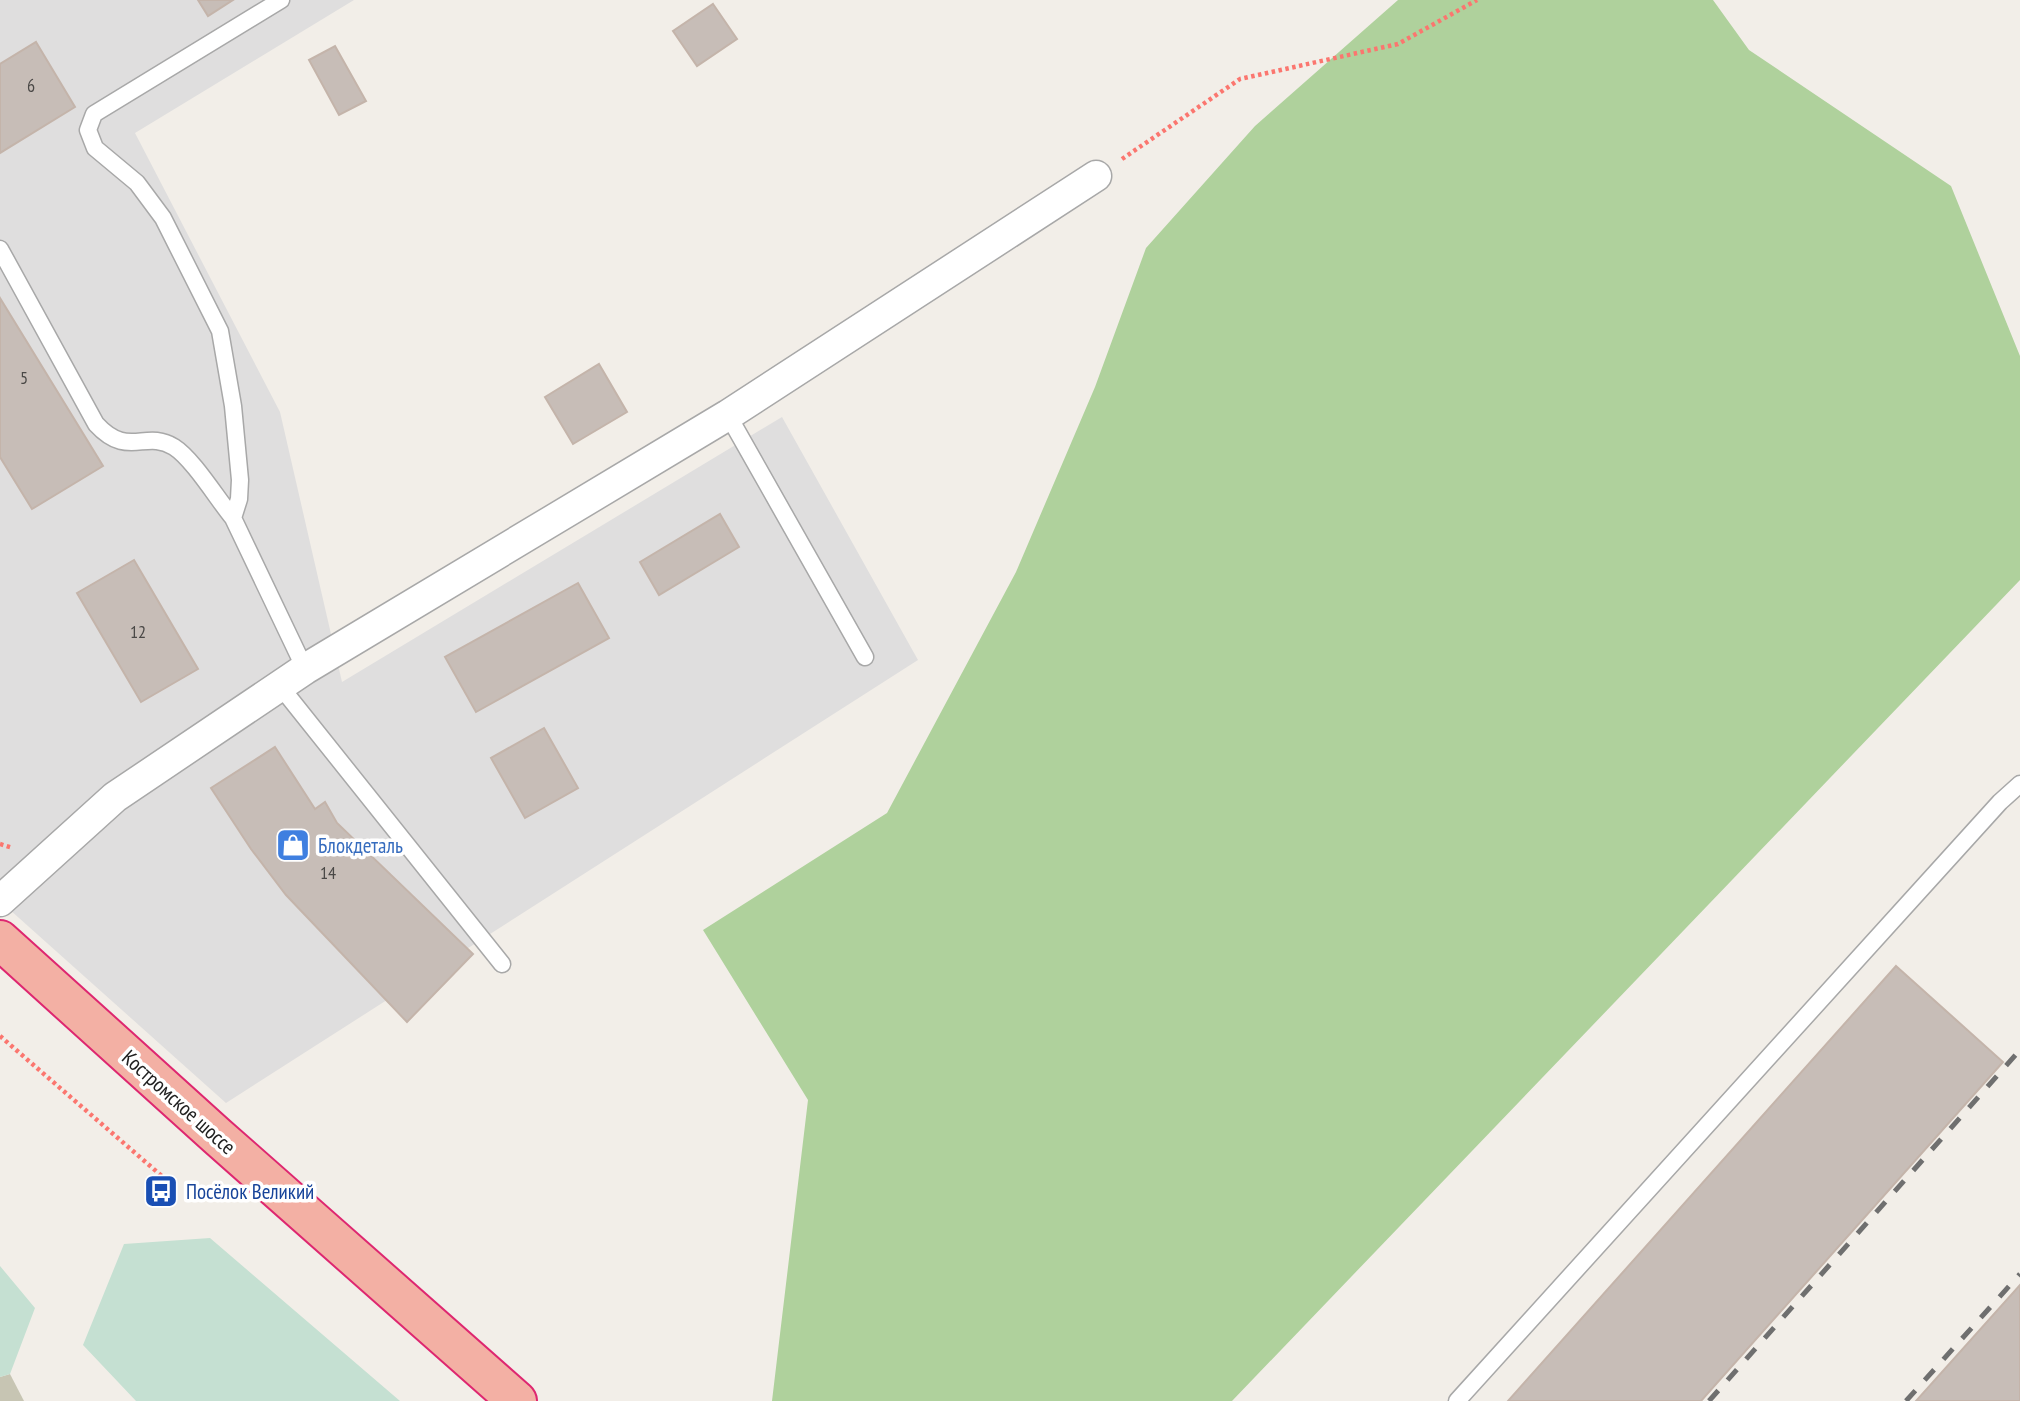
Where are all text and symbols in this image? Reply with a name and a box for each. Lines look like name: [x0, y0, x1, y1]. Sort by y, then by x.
house number: 6: [27, 74, 35, 97]
house number: 5: [20, 366, 28, 389]
house number: 12: [130, 620, 146, 643]
shop icon: Блокдеталь: [274, 826, 312, 864]
place label: Блокдеталь: [318, 832, 403, 859]
house number: 14: [320, 861, 336, 884]
street label: Костромское шоссе: [117, 1044, 241, 1160]
bus stop icon: Посёлок Великий: [142, 1172, 180, 1210]
place label: Посёлок Великий: [186, 1178, 314, 1205]

